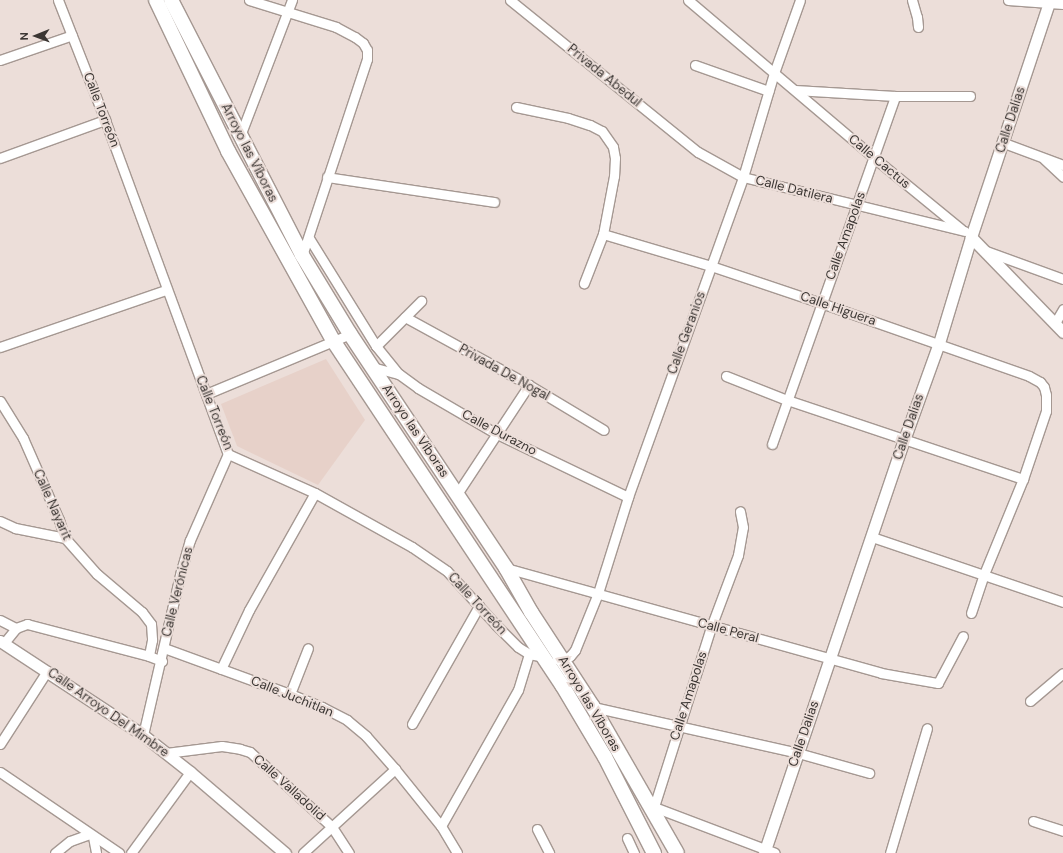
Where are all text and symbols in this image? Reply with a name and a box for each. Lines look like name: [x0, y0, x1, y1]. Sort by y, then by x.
north arrow: [16, 16, 56, 56]
text: N: [17, 32, 31, 40]
street label: Privada Abedul: [564, 41, 644, 111]
street label: Calle Torreón: [80, 70, 122, 150]
street label: Calle Dalias: [993, 85, 1029, 155]
street label: Arroyo las Víboras: [217, 101, 281, 205]
street label: Calle Cactus: [845, 132, 913, 192]
street label: Calle Datilera: [754, 173, 834, 207]
street label: Calle Amapolas: [823, 190, 869, 282]
street label: Calle Geranios: [665, 289, 709, 377]
street label: Calle Higuera: [798, 289, 878, 329]
street label: Privada De Nogal: [456, 342, 552, 404]
street label: Calle Torreón: [192, 374, 236, 452]
street label: Arroyo las Víboras: [378, 382, 452, 480]
street label: Calle Dalias: [890, 392, 928, 462]
street label: Calle Durazno: [459, 407, 539, 459]
street label: Calle Nayarit: [29, 467, 75, 543]
street label: Calle Verónicas: [159, 545, 197, 639]
street label: Calle Torreón: [444, 570, 510, 638]
street label: Calle Peral: [696, 615, 760, 647]
street label: Calle Amapolas: [667, 650, 711, 742]
street label: Arroyo las Víboras: [554, 653, 624, 755]
street label: Calle Arroyo Del Mimbre: [44, 665, 172, 761]
street label: Calle Juchitlan: [248, 673, 336, 721]
street label: Calle Dalias: [785, 699, 823, 769]
street label: Calle Valladolid: [250, 752, 328, 824]

